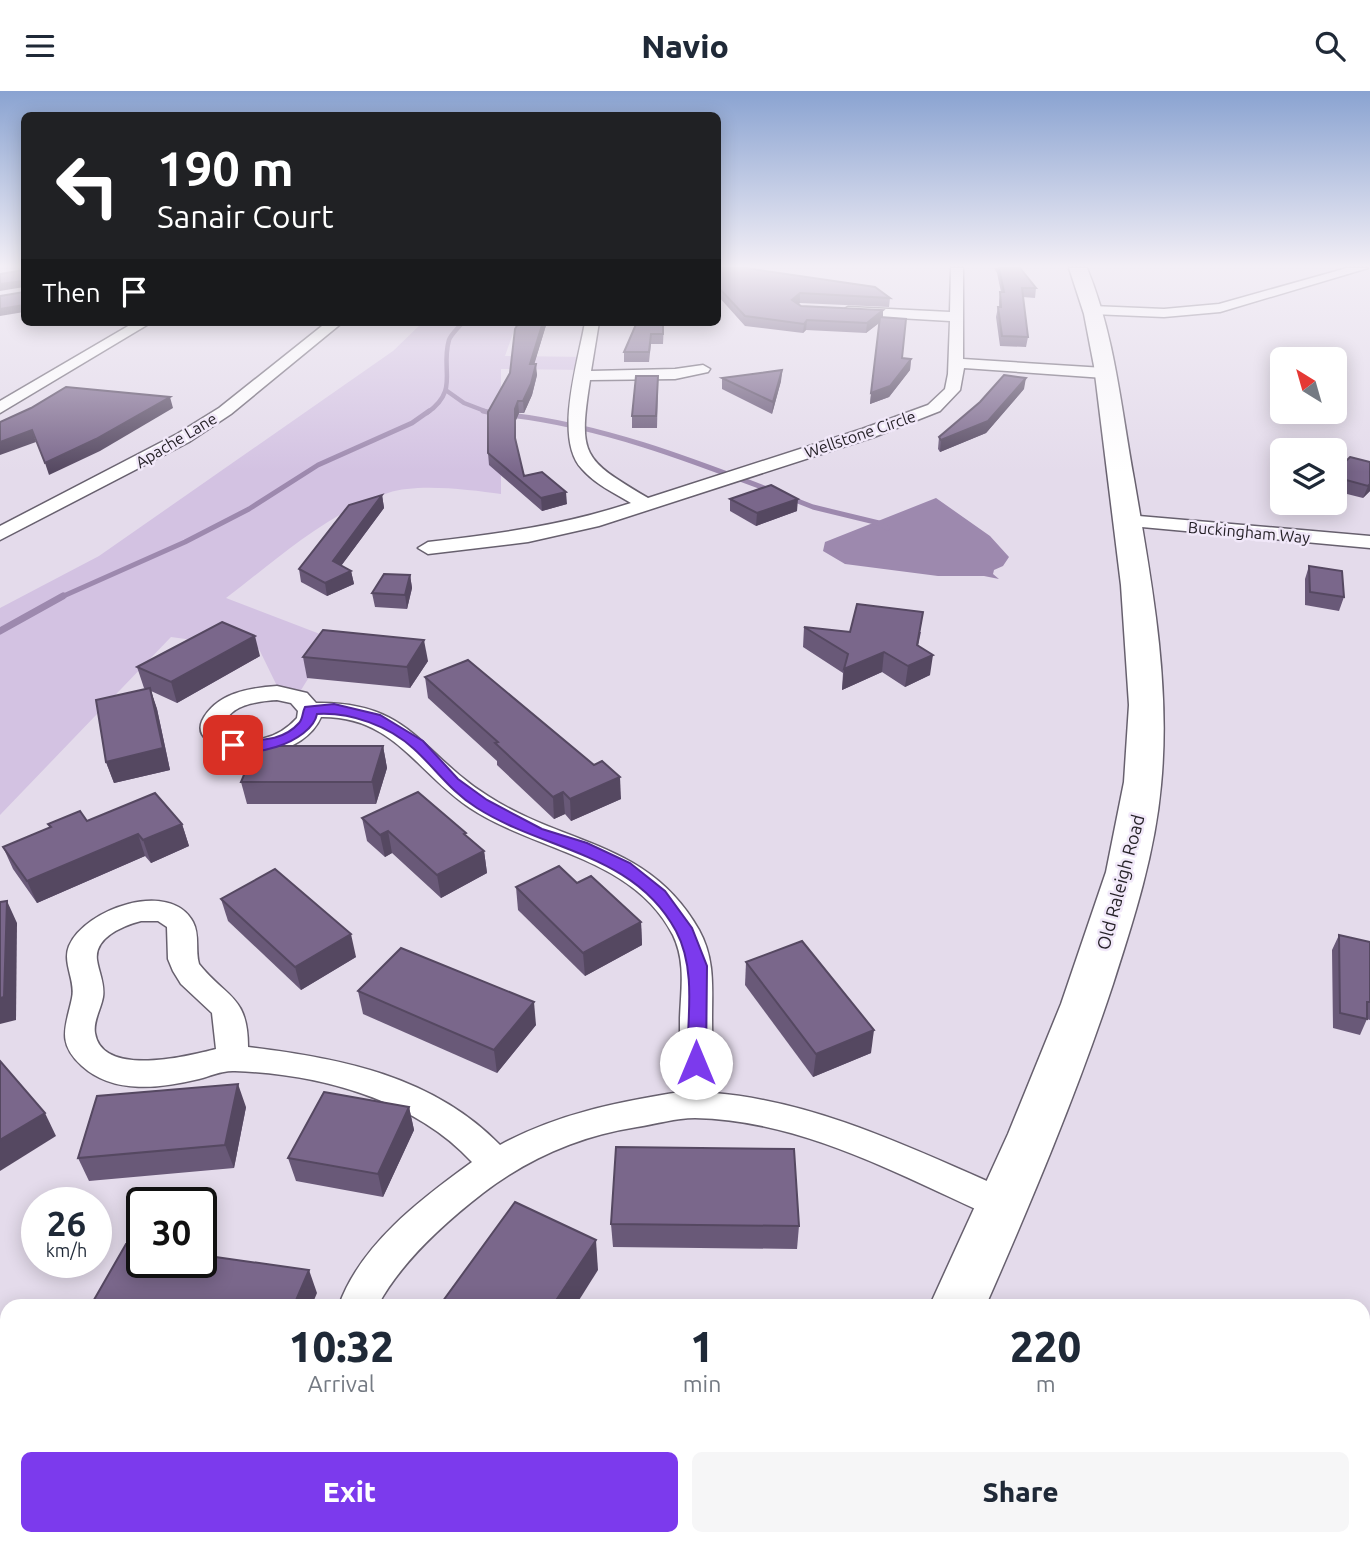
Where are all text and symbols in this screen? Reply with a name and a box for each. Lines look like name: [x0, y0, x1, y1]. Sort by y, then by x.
icon: menu: [21, 27, 59, 65]
icon: search: [1311, 27, 1349, 65]
text: Navio: [641, 28, 729, 64]
icon: left: [42, 140, 133, 231]
text: 190 m: [157, 140, 294, 195]
text: Sanair Court: [157, 198, 333, 234]
icon: arrive: [115, 273, 153, 311]
text: Then: [42, 278, 101, 307]
north arrow: [1270, 347, 1348, 423]
map controls: [1270, 347, 1347, 515]
street label: Wellstone Circle: [802, 407, 918, 461]
street label: Apache Lane: [132, 409, 220, 471]
button: layers: [1270, 438, 1347, 515]
street label: Buckingham Way: [1187, 518, 1311, 546]
pin: [203, 715, 263, 775]
icon: arrive: [214, 726, 252, 764]
street label: Old Raleigh Road: [1092, 812, 1148, 952]
position arrow: [659, 1026, 733, 1100]
speed limit sign: 30: [126, 1187, 217, 1278]
text: 26: [47, 1203, 86, 1243]
text: km/h: [46, 1240, 87, 1260]
text: 10:32: [289, 1323, 394, 1370]
text: 1: [690, 1323, 714, 1370]
text: 220: [1010, 1323, 1081, 1370]
text: Arrival: [308, 1371, 375, 1396]
text: min: [683, 1371, 721, 1396]
text: m: [1036, 1371, 1056, 1396]
button: Exit: [21, 1452, 678, 1532]
button: Share: [692, 1452, 1349, 1532]

